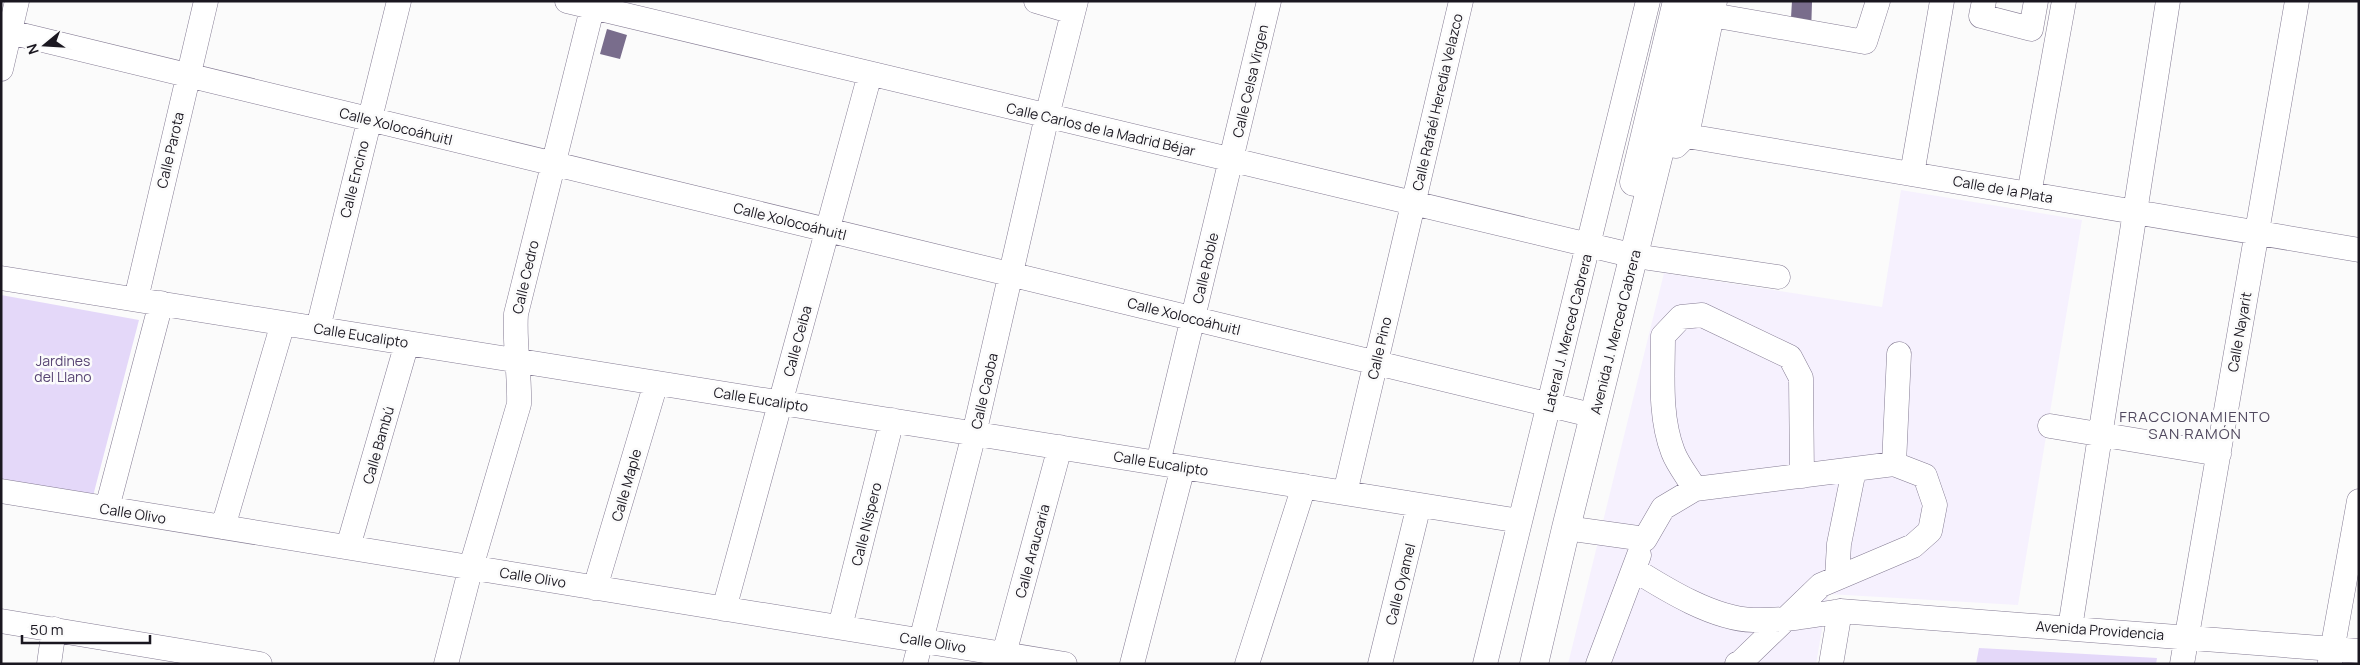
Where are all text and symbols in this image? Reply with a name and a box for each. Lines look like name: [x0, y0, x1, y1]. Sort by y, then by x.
street label: Calle Rafaél Heredia Velazco: [1407, 12, 1467, 192]
north arrow: [20, 20, 70, 70]
street label: Calle Celsa Virgen: [1228, 23, 1272, 139]
text: N: [22, 41, 43, 57]
street label: Calle Carlos de la Madrid Béjar: [1005, 98, 1197, 160]
street label: Calle Xolocoáhuitl: [338, 103, 454, 149]
street label: Calle Parota: [152, 110, 188, 190]
street label: Calle Encino: [335, 138, 373, 220]
street label: Calle de la Plata: [1951, 171, 2055, 207]
street label: Calle Xolocoáhuitl: [732, 198, 848, 244]
street label: Calle Roble: [1188, 231, 1222, 305]
street label: Calle Cedro: [507, 238, 543, 316]
street label: Avenida J. Merced Cabrera: [1585, 248, 1645, 416]
street label: Lateral J. Merced Cabrera: [1538, 252, 1596, 414]
street label: Calle Nayarit: [2223, 290, 2255, 374]
street label: Calle Xolocoáhuitl: [1126, 293, 1242, 339]
street label: Calle Ceiba: [778, 303, 816, 379]
street label: Calle Pino: [1363, 315, 1395, 381]
street label: Calle Eucalipto: [312, 318, 410, 352]
park label: Jardines del Llano: [34, 351, 92, 386]
street label: Calle Caoba: [966, 351, 1002, 431]
street label: Calle Eucalipto: [712, 382, 810, 416]
street label: Calle Bambú: [358, 404, 398, 486]
district label: FRACCIONAMIENTO SAN RAMÓN: [2119, 406, 2271, 444]
street label: Calle Eucalipto: [1112, 446, 1210, 480]
street label: Calle Maple: [607, 447, 645, 523]
street label: Calle Níspero: [846, 480, 886, 568]
street label: Calle Olivo: [98, 498, 168, 528]
street label: Calle Araucaria: [1010, 502, 1054, 600]
street label: Calle Oyamel: [1381, 541, 1419, 627]
street label: Calle Olivo: [498, 562, 568, 592]
scale bar: [22, 612, 150, 644]
street label: Avenida Providencia: [2035, 616, 2165, 644]
text: 50 m: [30, 619, 64, 640]
street label: Calle Olivo: [898, 627, 968, 657]

